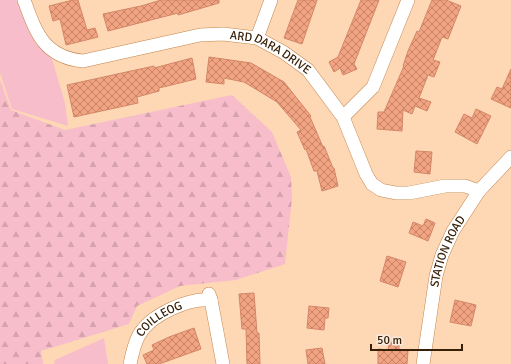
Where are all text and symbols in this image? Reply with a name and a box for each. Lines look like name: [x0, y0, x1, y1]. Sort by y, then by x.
street label: ARD DARA DRIVE: [229, 28, 314, 78]
street label: STATION ROAD: [427, 213, 469, 288]
street label: COILLEOG: [133, 298, 184, 340]
scale bar: [371, 326, 462, 352]
text: 50 m: [377, 333, 402, 348]

